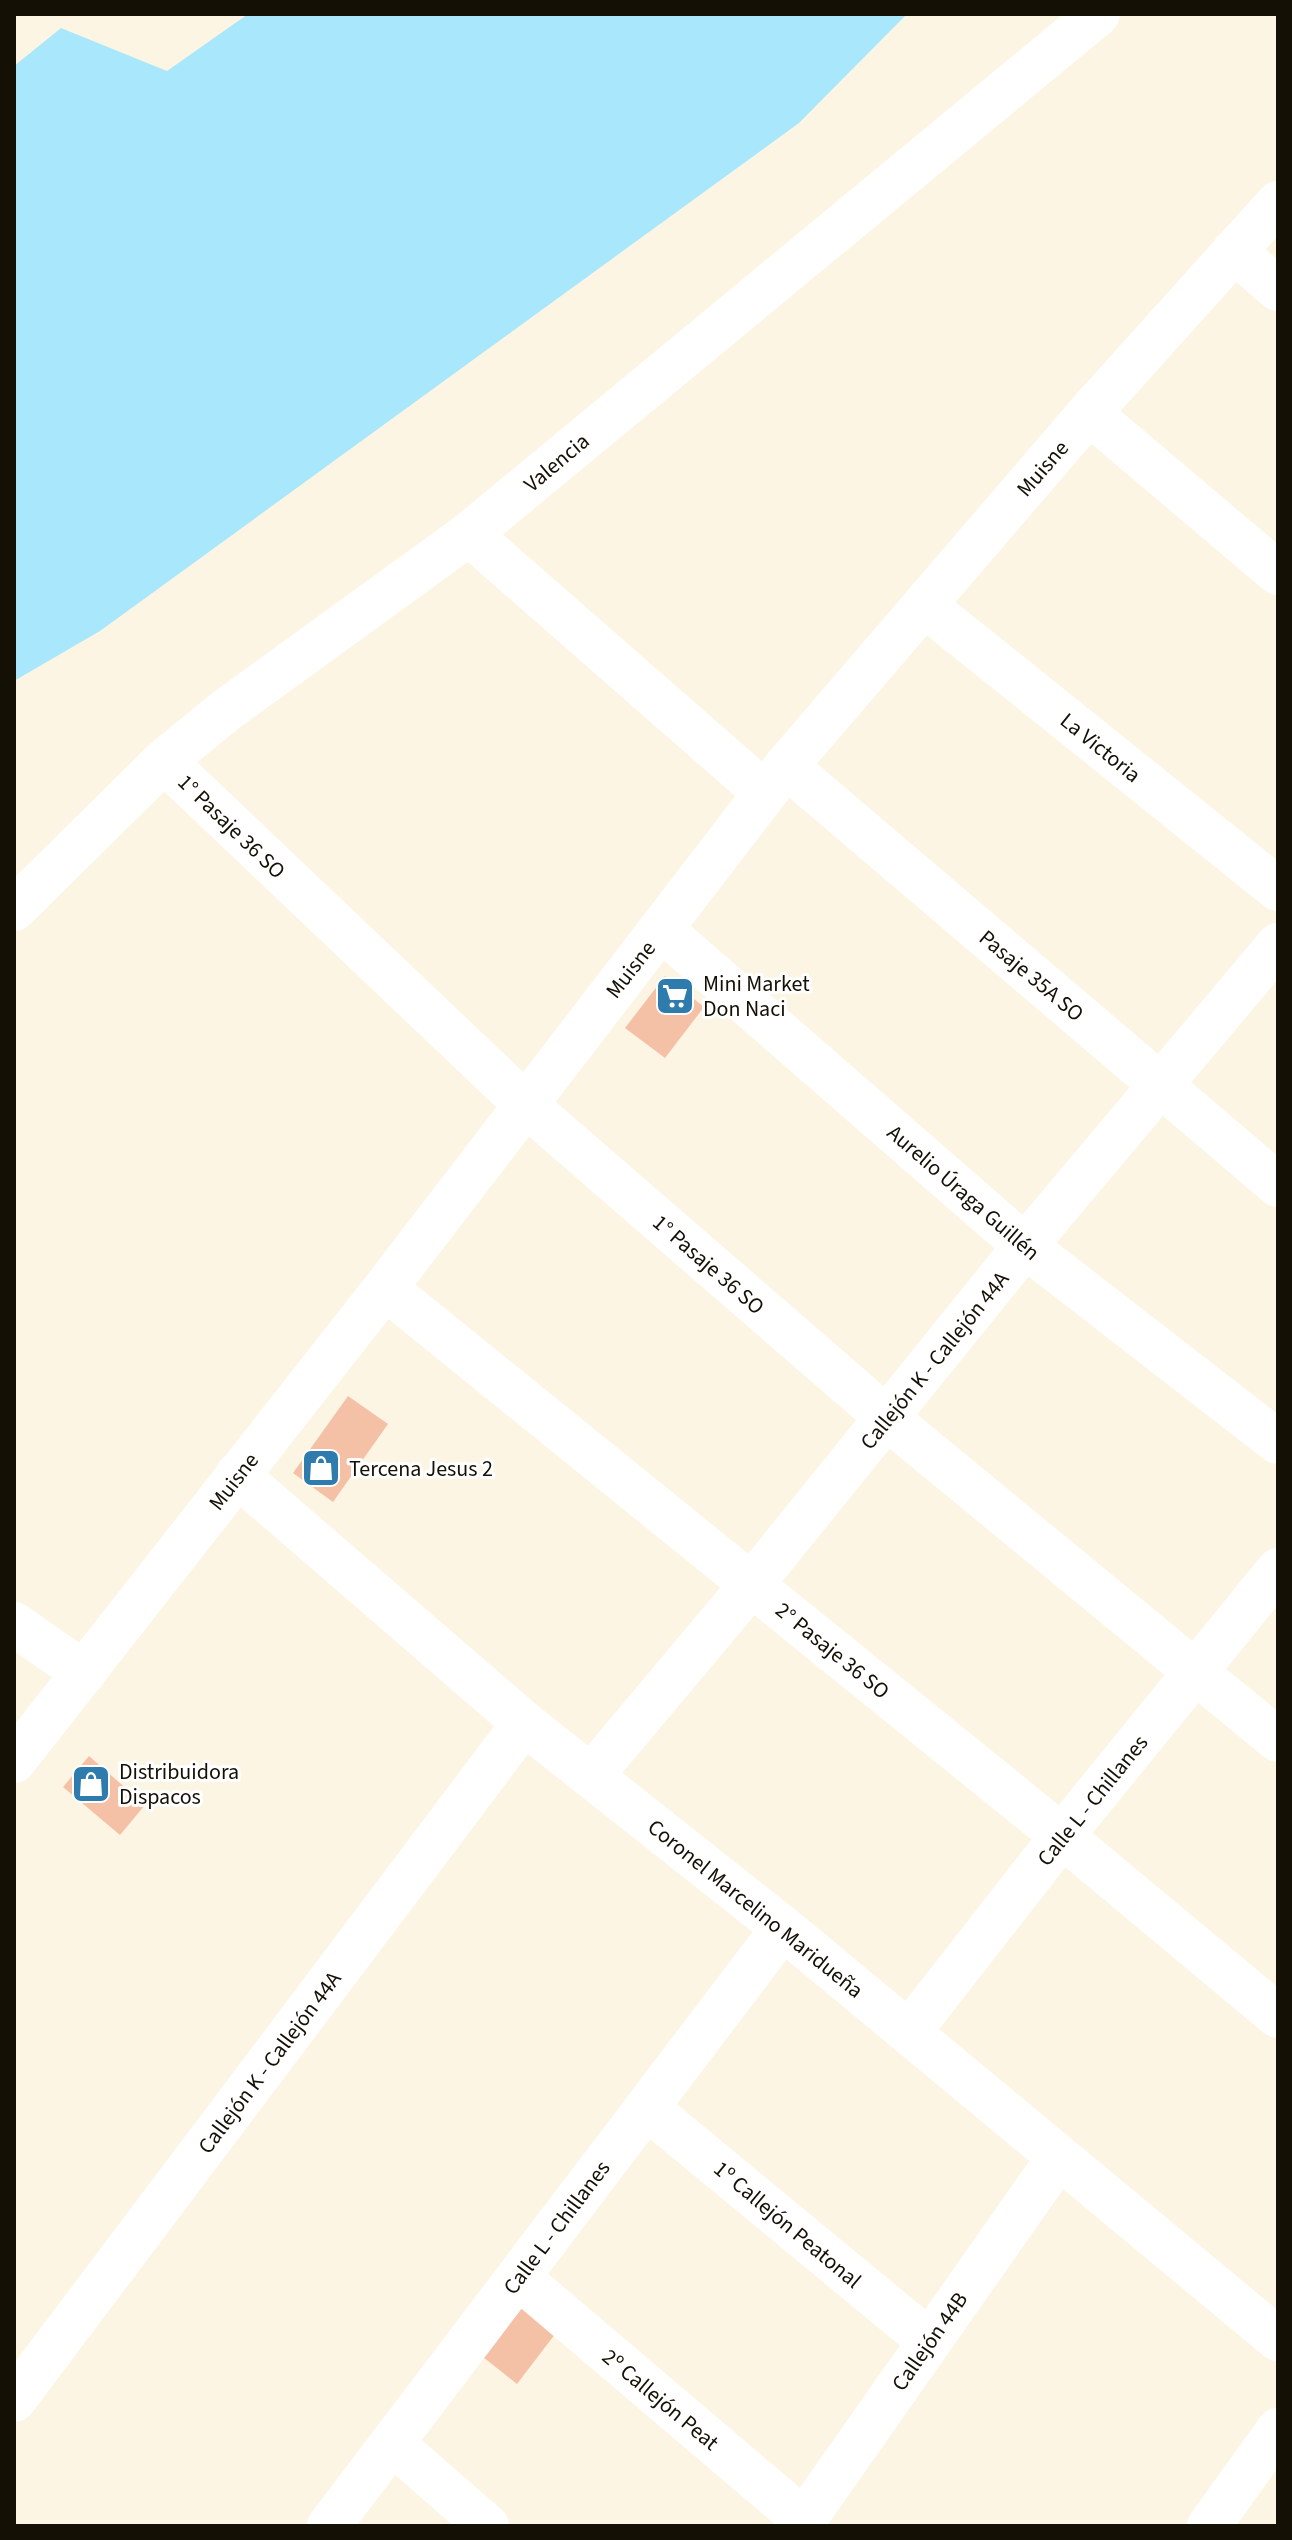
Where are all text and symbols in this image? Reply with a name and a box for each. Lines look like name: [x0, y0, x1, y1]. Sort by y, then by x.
street label: Valencia: [517, 426, 596, 500]
street label: Muisne: [1009, 433, 1076, 504]
street label: La Victoria: [1053, 705, 1148, 790]
street label: 1° Pasaje 36 SO: [170, 767, 292, 886]
street label: Pasaje 35A SO: [972, 922, 1091, 1029]
street label: Muisne: [598, 934, 664, 1005]
place label: Mini Market Don Naci: [703, 968, 810, 1025]
supermarket icon: Mini Market Don Naci: [654, 975, 696, 1017]
street label: Aurelio Úraga Guillén: [880, 1117, 1047, 1268]
street label: 1° Pasaje 36 SO: [645, 1207, 771, 1322]
street label: Callejón K - Callejón 44A: [853, 1265, 1017, 1457]
street label: Muisne: [201, 1446, 267, 1517]
shop icon: Tercena Jesus 2: [300, 1447, 342, 1489]
place label: Tercena Jesus 2: [349, 1453, 493, 1485]
street label: 2° Pasaje 36 SO: [768, 1595, 896, 1707]
street label: Calle L - Chillanes: [1030, 1728, 1156, 1873]
place label: Distribuidora Dispacos: [119, 1756, 239, 1813]
shop icon: Distribuidora Dispacos: [70, 1763, 112, 1805]
street label: Coronel Marcelino Maridueña: [641, 1812, 870, 2006]
street label: Callejón K - Callejón 44A: [190, 1965, 349, 2161]
street label: 1º Callejón Peatonal: [707, 2153, 868, 2296]
street label: Calle L - Chillanes: [496, 2154, 618, 2301]
street label: Callejón 44B: [884, 2286, 976, 2398]
street label: 2º Callejón Peat: [595, 2341, 726, 2459]

